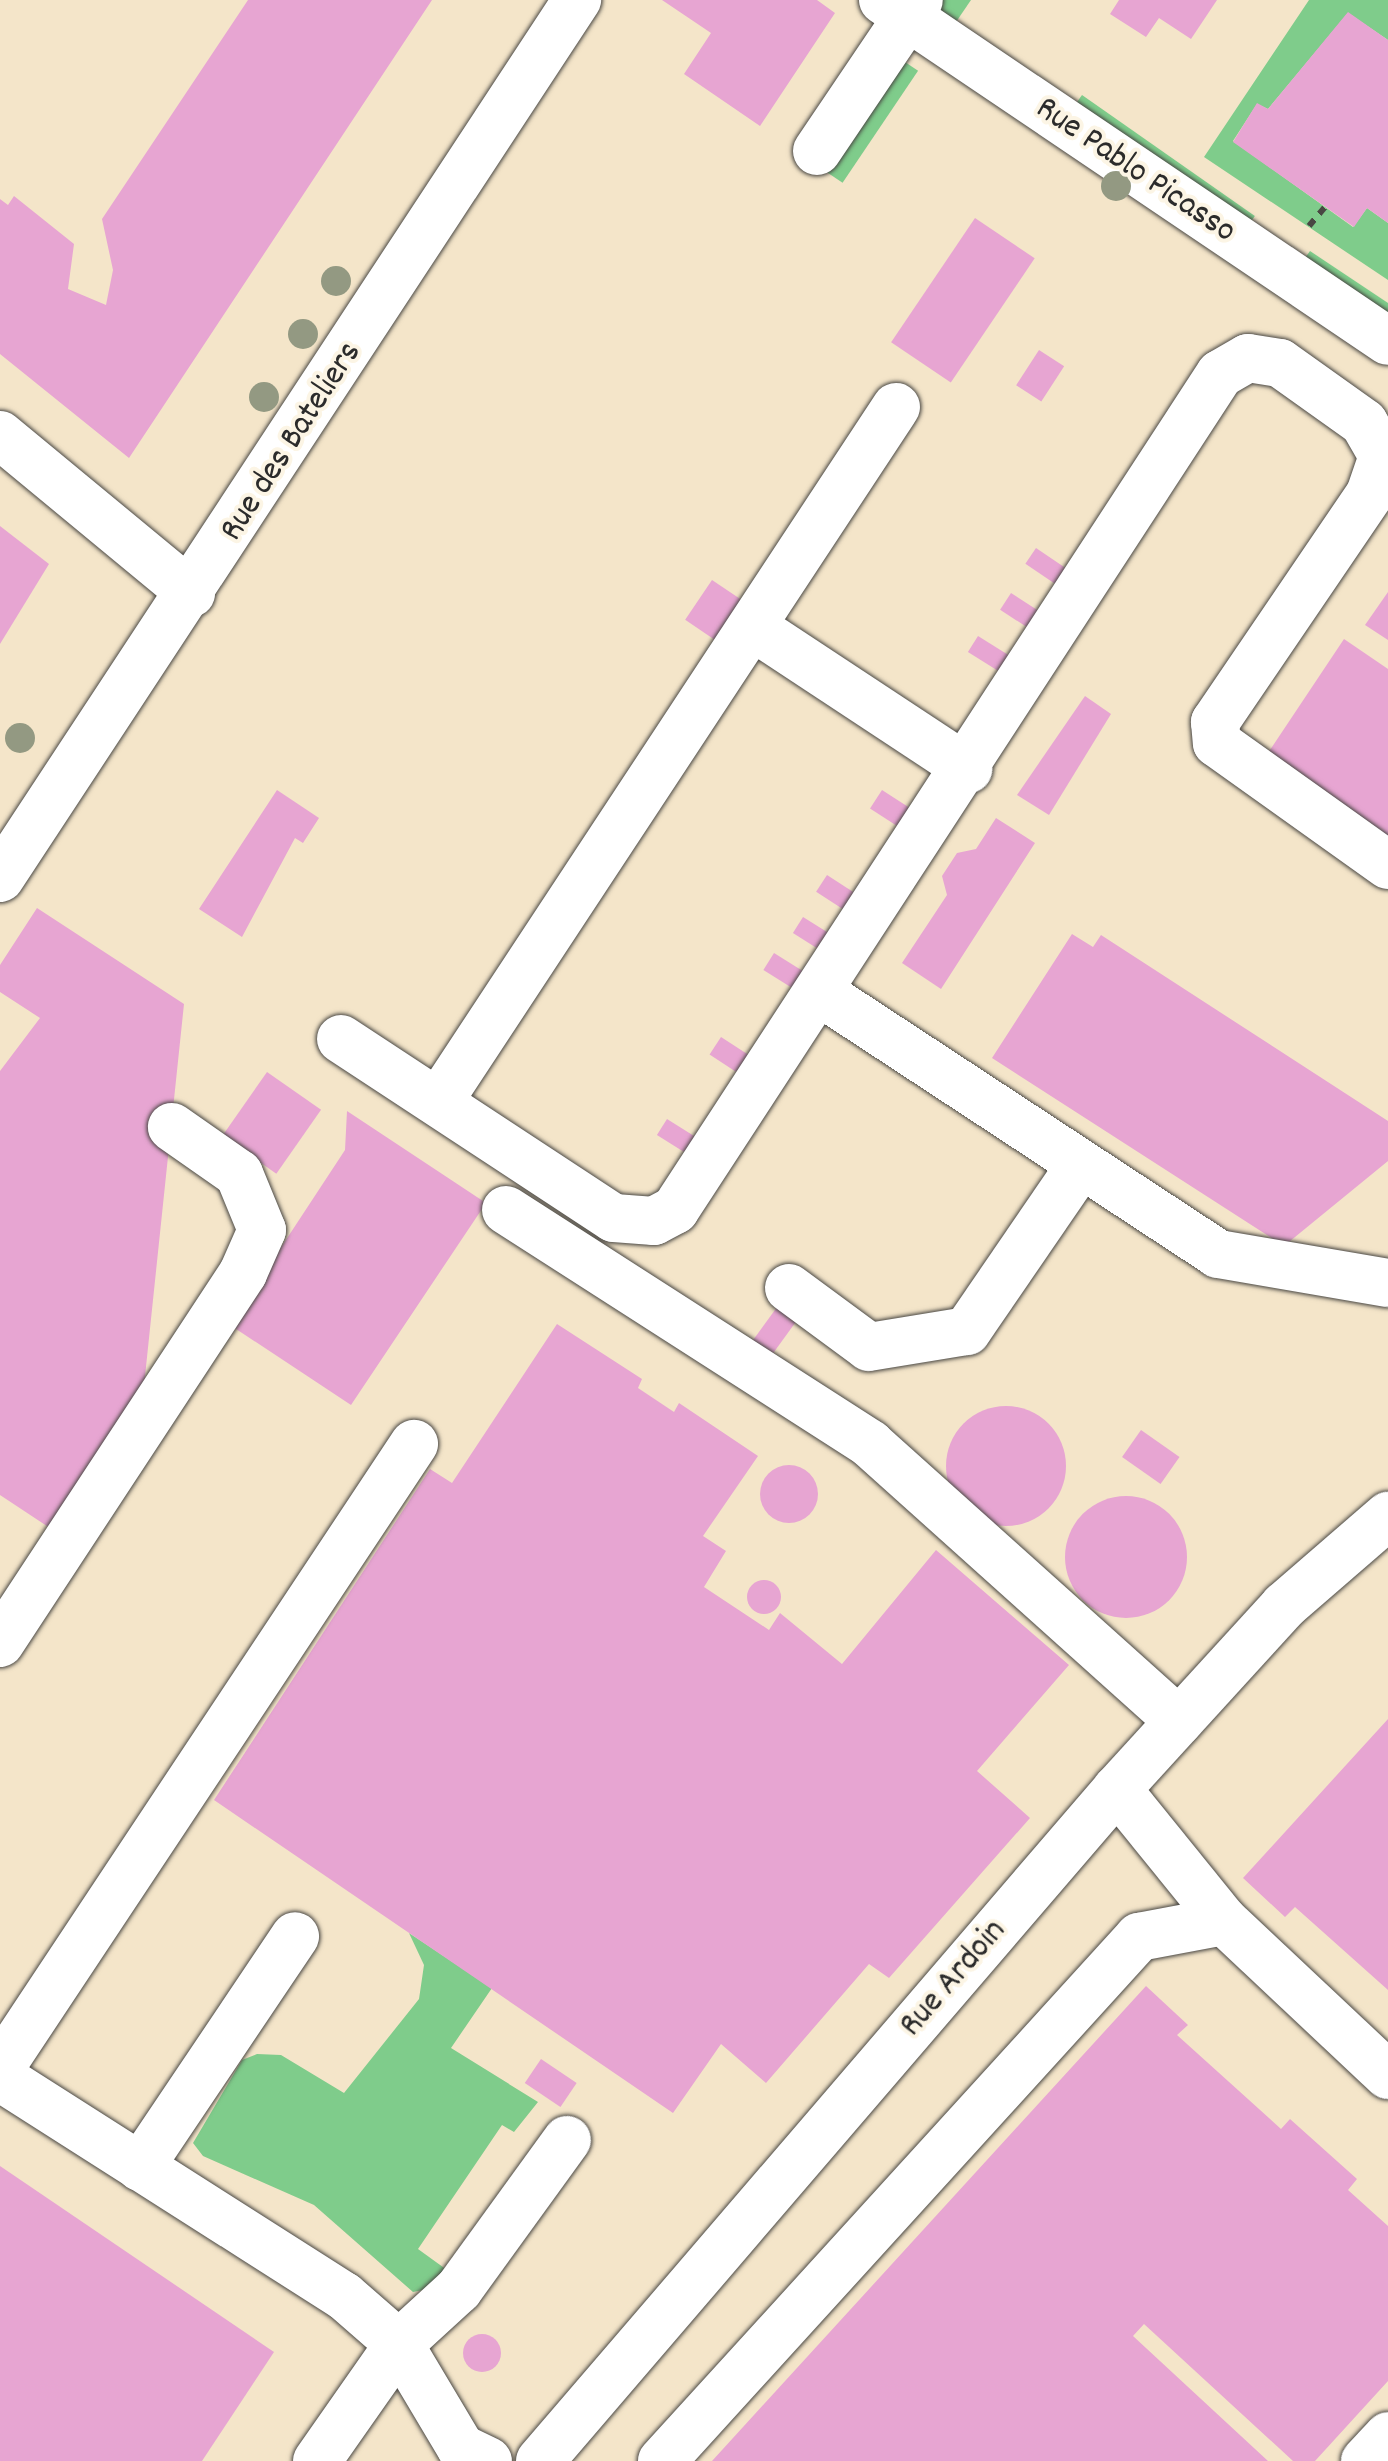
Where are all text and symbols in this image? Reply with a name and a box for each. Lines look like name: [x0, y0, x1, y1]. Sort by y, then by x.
street label: Rue Pablo Picasso: [1027, 89, 1243, 253]
street label: Rue des Bateliers: [212, 334, 372, 550]
street label: Rue Ardoin: [892, 1912, 1016, 2046]

